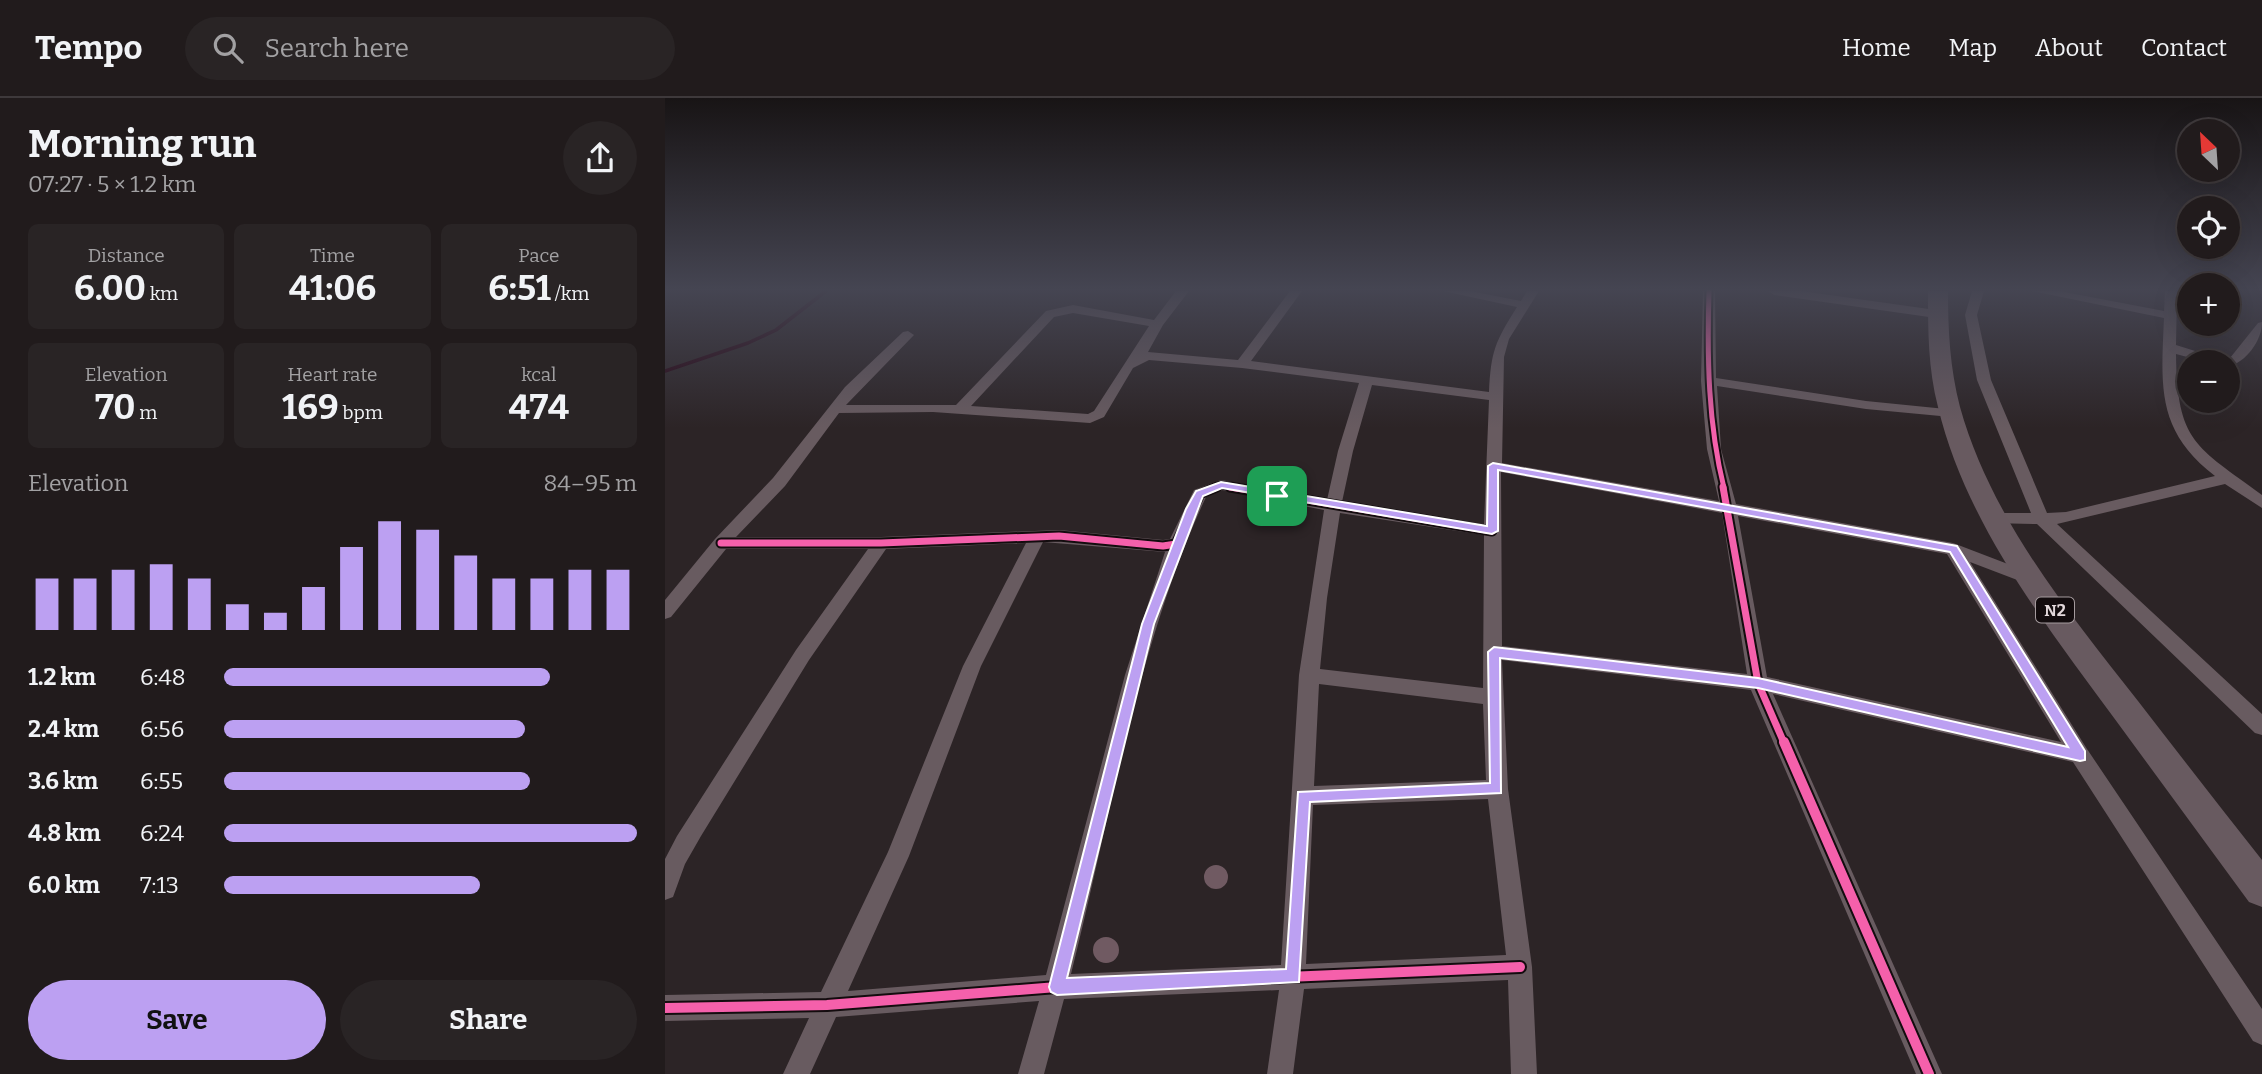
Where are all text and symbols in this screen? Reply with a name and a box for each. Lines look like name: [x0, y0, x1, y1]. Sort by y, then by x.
search box: [185, 17, 675, 80]
text: Tempo: [35, 28, 143, 68]
icon: search: [209, 29, 247, 67]
text: Search here: [265, 33, 409, 64]
text: Home: [1842, 34, 1911, 62]
text: Map: [1949, 34, 1997, 62]
text: About: [2035, 34, 2103, 62]
text: Contact: [2141, 34, 2227, 62]
north arrow: [2177, 119, 2240, 182]
map controls: [2177, 119, 2240, 413]
text: Morning run: [28, 121, 256, 167]
button: share: [563, 121, 637, 195]
text: 07:27 · 5 × 1.2 km: [28, 170, 196, 198]
button: locate: [2177, 196, 2240, 259]
text: Distance: [88, 244, 165, 267]
text: Time: [310, 244, 355, 267]
text: Pace: [518, 244, 559, 267]
text: 6.00: [74, 267, 146, 309]
text: 41:06: [289, 267, 376, 309]
text: 6:51: [488, 267, 551, 309]
button: +: [2177, 273, 2240, 336]
text: km: [146, 282, 178, 305]
text: /km: [551, 282, 589, 305]
button: −: [2177, 350, 2240, 413]
text: Elevation: [85, 363, 168, 386]
text: Heart rate: [288, 363, 377, 386]
text: kcal: [521, 363, 557, 386]
text: 70: [95, 386, 135, 428]
text: 169: [282, 386, 339, 428]
text: 474: [509, 386, 569, 428]
text: m: [135, 401, 157, 424]
text: bpm: [339, 401, 383, 424]
pin: [1247, 466, 1307, 526]
text: Elevation: [28, 469, 128, 497]
text: 84–95 m: [543, 469, 637, 497]
icon: arrive: [1258, 477, 1296, 515]
road number: N2: [2036, 597, 2074, 622]
text: 1.2 km: [28, 663, 96, 691]
text: 6:48: [140, 663, 186, 691]
text: 2.4 km: [28, 715, 99, 743]
text: 6:56: [140, 715, 184, 743]
text: 3.6 km: [28, 767, 98, 795]
text: 6:55: [140, 767, 183, 795]
text: 4.8 km: [28, 819, 101, 847]
text: 6:24: [140, 819, 184, 847]
text: 6.0 km: [28, 871, 100, 899]
text: 7:13: [140, 871, 179, 899]
button: Save: [28, 980, 326, 1060]
button: Share: [340, 980, 637, 1060]

